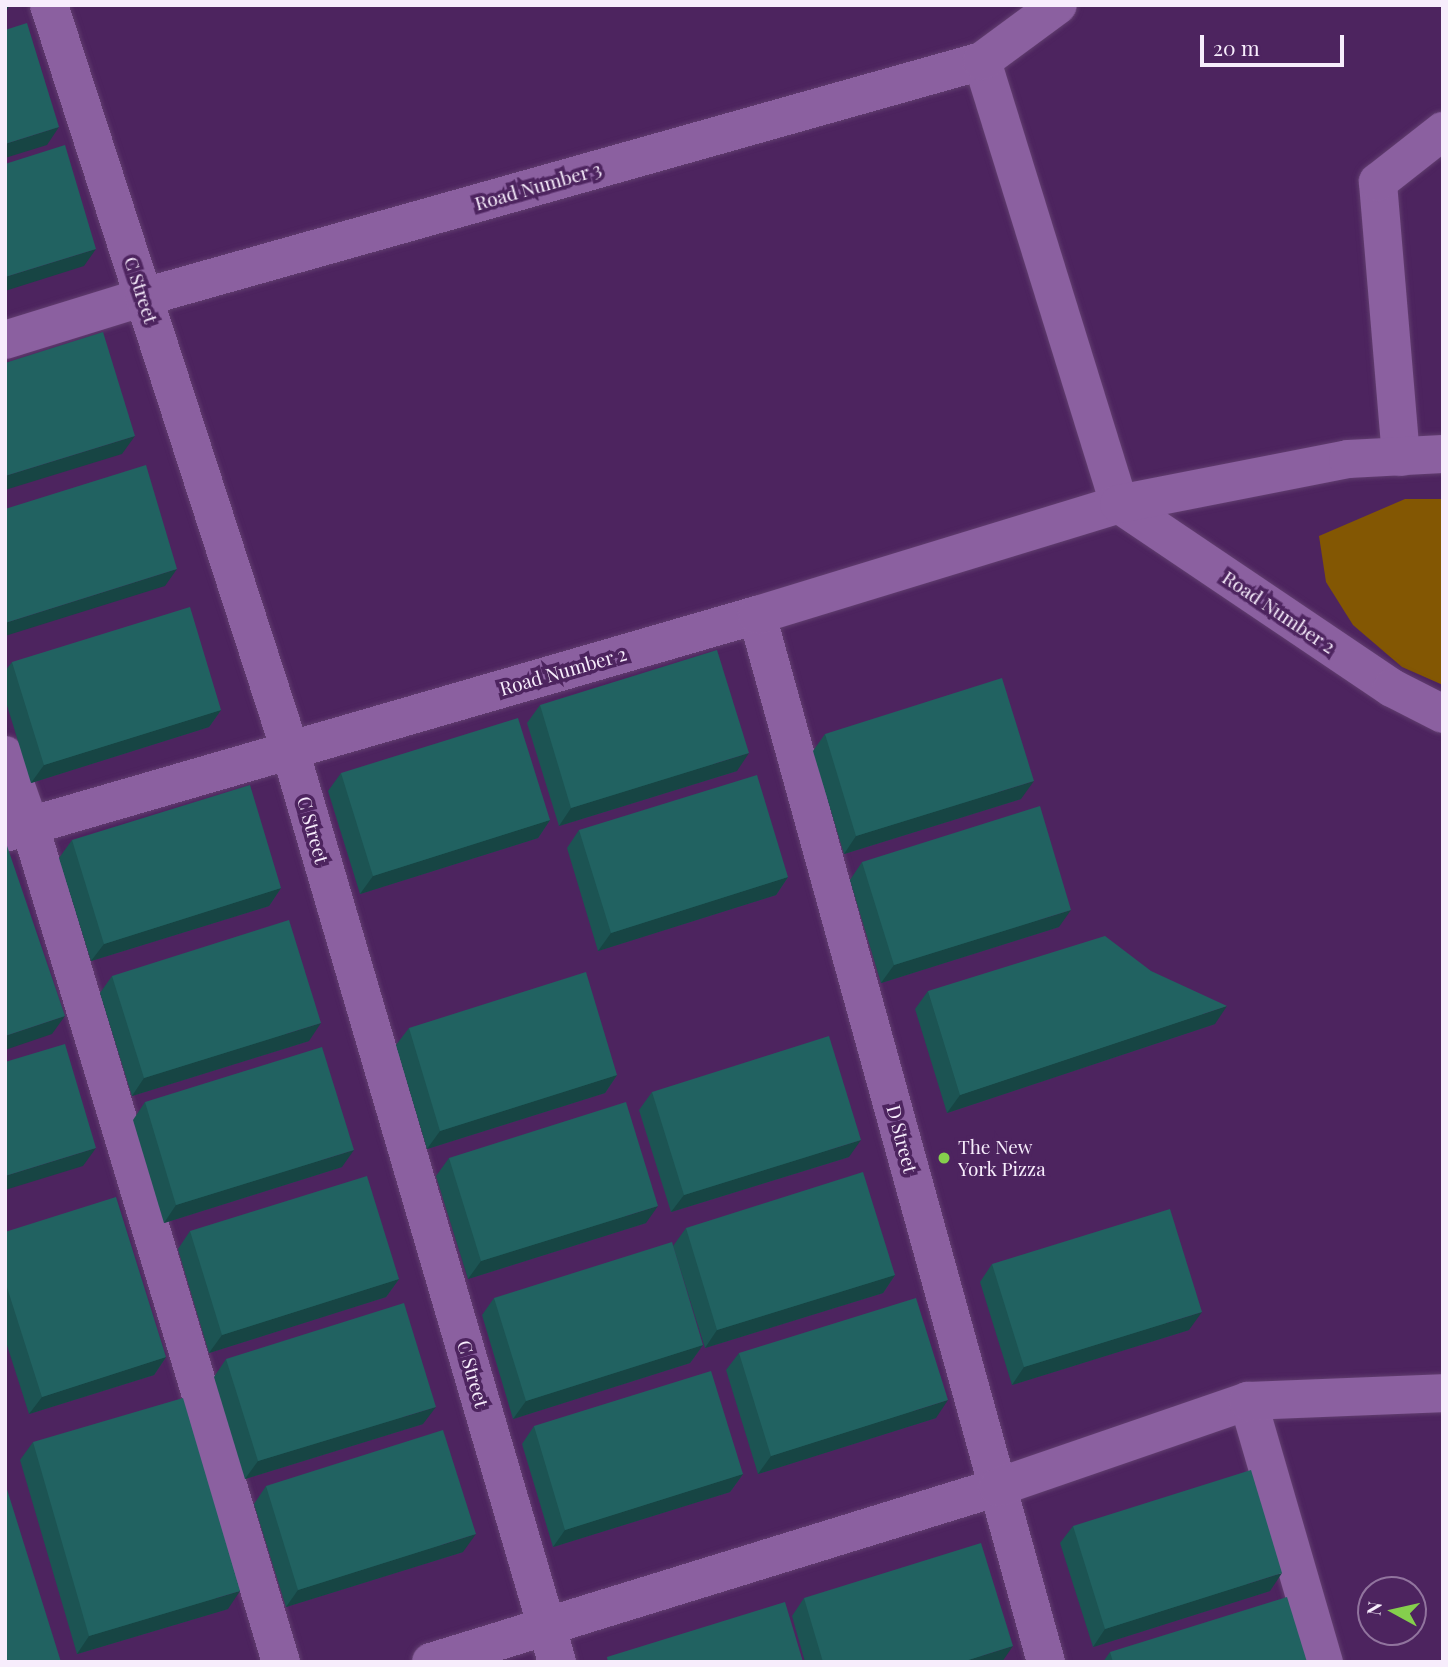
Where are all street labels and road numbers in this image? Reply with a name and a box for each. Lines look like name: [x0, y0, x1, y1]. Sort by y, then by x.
street label: Road Number 3: [472, 157, 604, 215]
street label: C Street: [120, 254, 162, 326]
street label: Road Number 2: [1218, 566, 1340, 658]
street label: Road Number 2: [497, 642, 629, 700]
street label: C Street: [293, 794, 333, 866]
street label: D Street: [882, 1102, 922, 1176]
street label: C Street: [453, 1338, 493, 1410]

